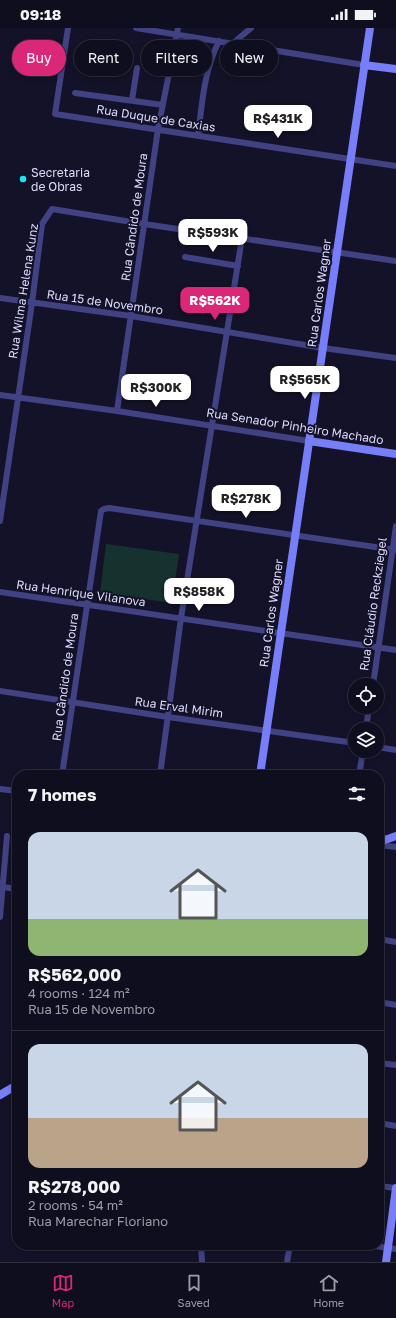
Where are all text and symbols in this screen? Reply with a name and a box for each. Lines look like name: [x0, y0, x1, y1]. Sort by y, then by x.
text: 09:18: [20, 5, 61, 23]
chip: Buy: [12, 40, 66, 76]
chip: Rent: [74, 40, 133, 76]
chip: Filters: [141, 40, 212, 76]
chip: New: [220, 40, 278, 76]
street label: Rua Duque de Caxias: [95, 101, 217, 135]
pin: R$431K: [245, 105, 311, 139]
text: R$431K: [253, 110, 303, 126]
street label: Rua Cândido de Moura: [118, 152, 150, 282]
place label: Secretaria de Obras: [31, 165, 90, 194]
marker: Secretaria de Obras: [18, 174, 28, 184]
pin: R$593K: [180, 219, 246, 253]
street label: Rua Wilma Helena Kunz: [5, 222, 41, 360]
text: R$593K: [187, 224, 239, 240]
street label: Rua Carlos Wagner: [304, 238, 334, 348]
street label: Rua 15 de Novembro: [46, 286, 164, 318]
pin: R$562K: [182, 287, 248, 321]
text: R$562K: [189, 292, 241, 308]
pin: R$565K: [272, 366, 338, 400]
text: R$565K: [279, 371, 331, 387]
pin: R$300K: [123, 374, 189, 408]
text: R$300K: [130, 379, 182, 395]
street label: Rua Senador Pinheiro Machado: [205, 405, 385, 447]
pin: R$278K: [213, 485, 279, 519]
text: R$278K: [221, 490, 271, 506]
street label: Rua Cláudio Reckziegel: [356, 536, 390, 672]
street label: Rua Carlos Wagner: [256, 558, 286, 668]
street label: Rua Henrique Vilanova: [15, 577, 147, 609]
pin: R$858K: [166, 578, 232, 612]
text: R$858K: [173, 583, 225, 599]
street label: Rua Cândido de Moura: [49, 612, 81, 742]
map controls: [348, 678, 384, 758]
button: locate: [348, 678, 384, 714]
street label: Rua Erval Mirim: [134, 693, 224, 721]
button: layers: [348, 722, 384, 758]
icon: filters: [346, 783, 368, 805]
text: 7 homes: [28, 784, 96, 805]
icon: home: [162, 858, 234, 930]
text: R$562,000: [28, 964, 121, 985]
text: 4 rooms · 124 m²: [28, 985, 130, 1001]
text: Rua 15 de Novembro: [28, 1001, 155, 1017]
icon: home: [162, 1070, 234, 1142]
text: R$278,000: [28, 1176, 120, 1197]
text: 2 rooms · 54 m²: [28, 1197, 123, 1213]
text: Rua Marechar Floriano: [28, 1213, 168, 1229]
tab: Map: [52, 1272, 74, 1309]
tab: Saved: [178, 1272, 210, 1309]
tab: Home: [313, 1272, 344, 1309]

